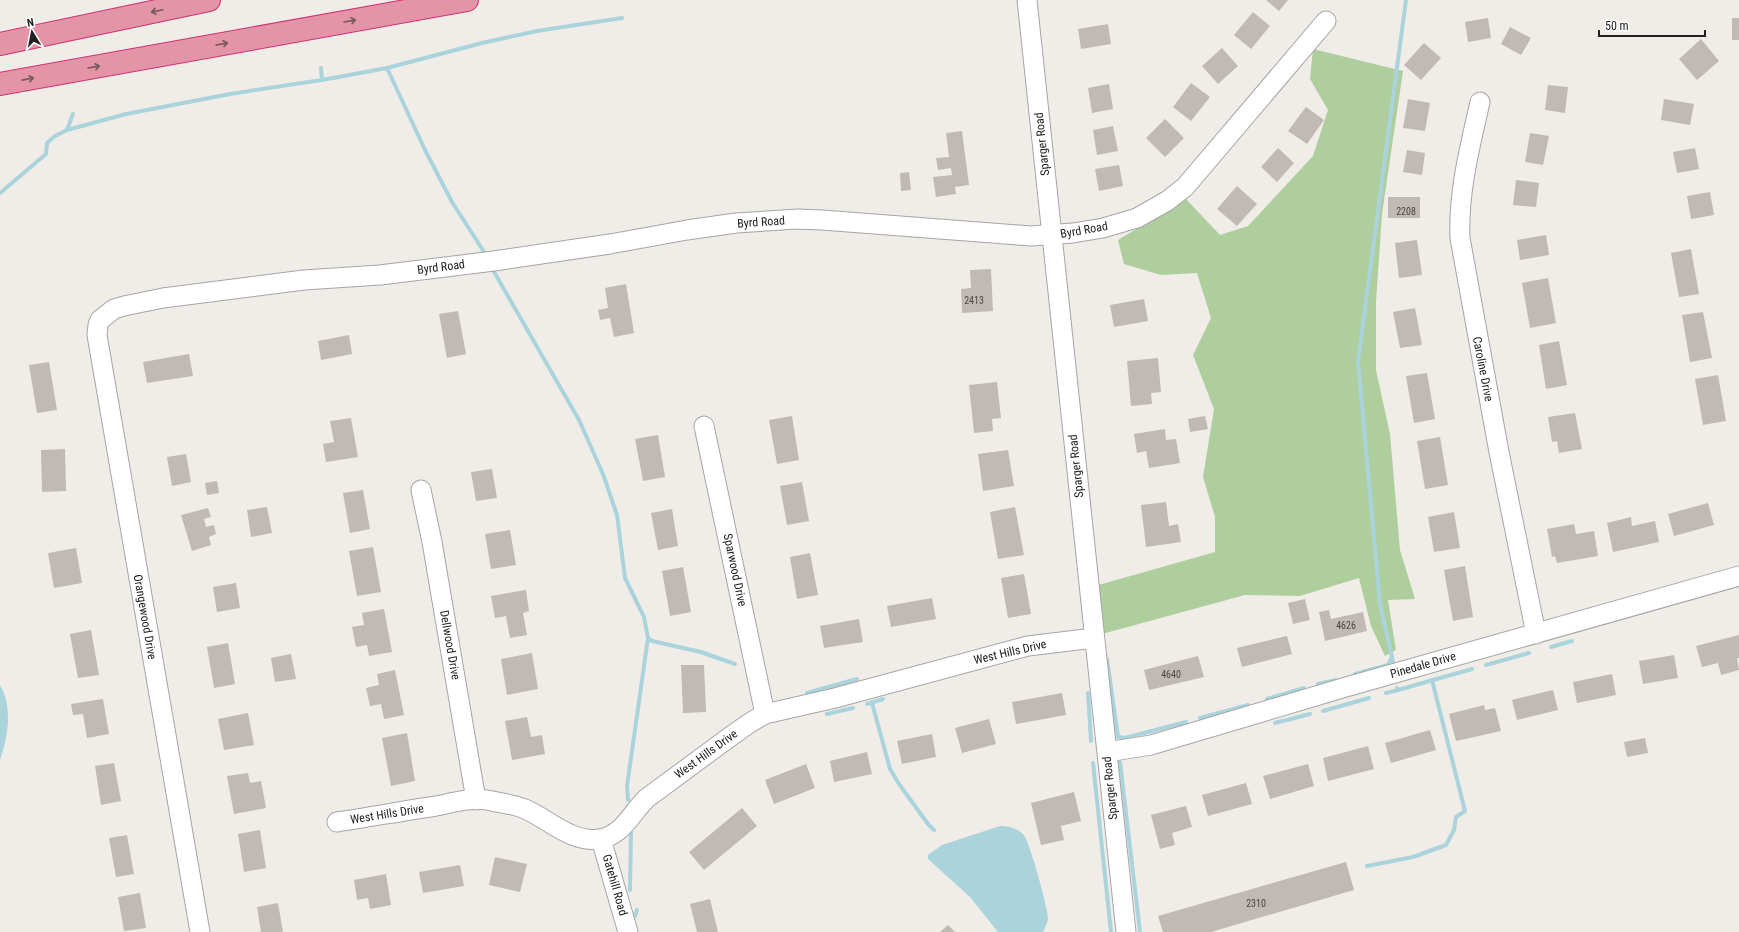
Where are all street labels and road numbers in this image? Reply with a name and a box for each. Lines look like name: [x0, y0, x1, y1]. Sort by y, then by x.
street label: Sparger Road: [1032, 112, 1052, 176]
street label: Byrd Road: [737, 213, 785, 231]
street label: Byrd Road: [1059, 219, 1109, 241]
street label: Byrd Road: [416, 257, 466, 277]
street label: Caroline Drive: [1470, 335, 1496, 403]
street label: Sparger Road: [1066, 434, 1086, 498]
street label: Sparwood Drive: [720, 532, 750, 608]
street label: Orangewood Drive: [131, 573, 159, 661]
street label: Dellwood Drive: [437, 609, 463, 681]
street label: West Hills Drive: [972, 637, 1048, 667]
street label: Pinedale Drive: [1389, 649, 1458, 681]
street label: West Hills Drive: [672, 726, 740, 781]
street label: Sparger Road: [1100, 756, 1120, 820]
street label: West Hills Drive: [349, 801, 425, 827]
street label: Gatehill Road: [600, 853, 630, 917]

